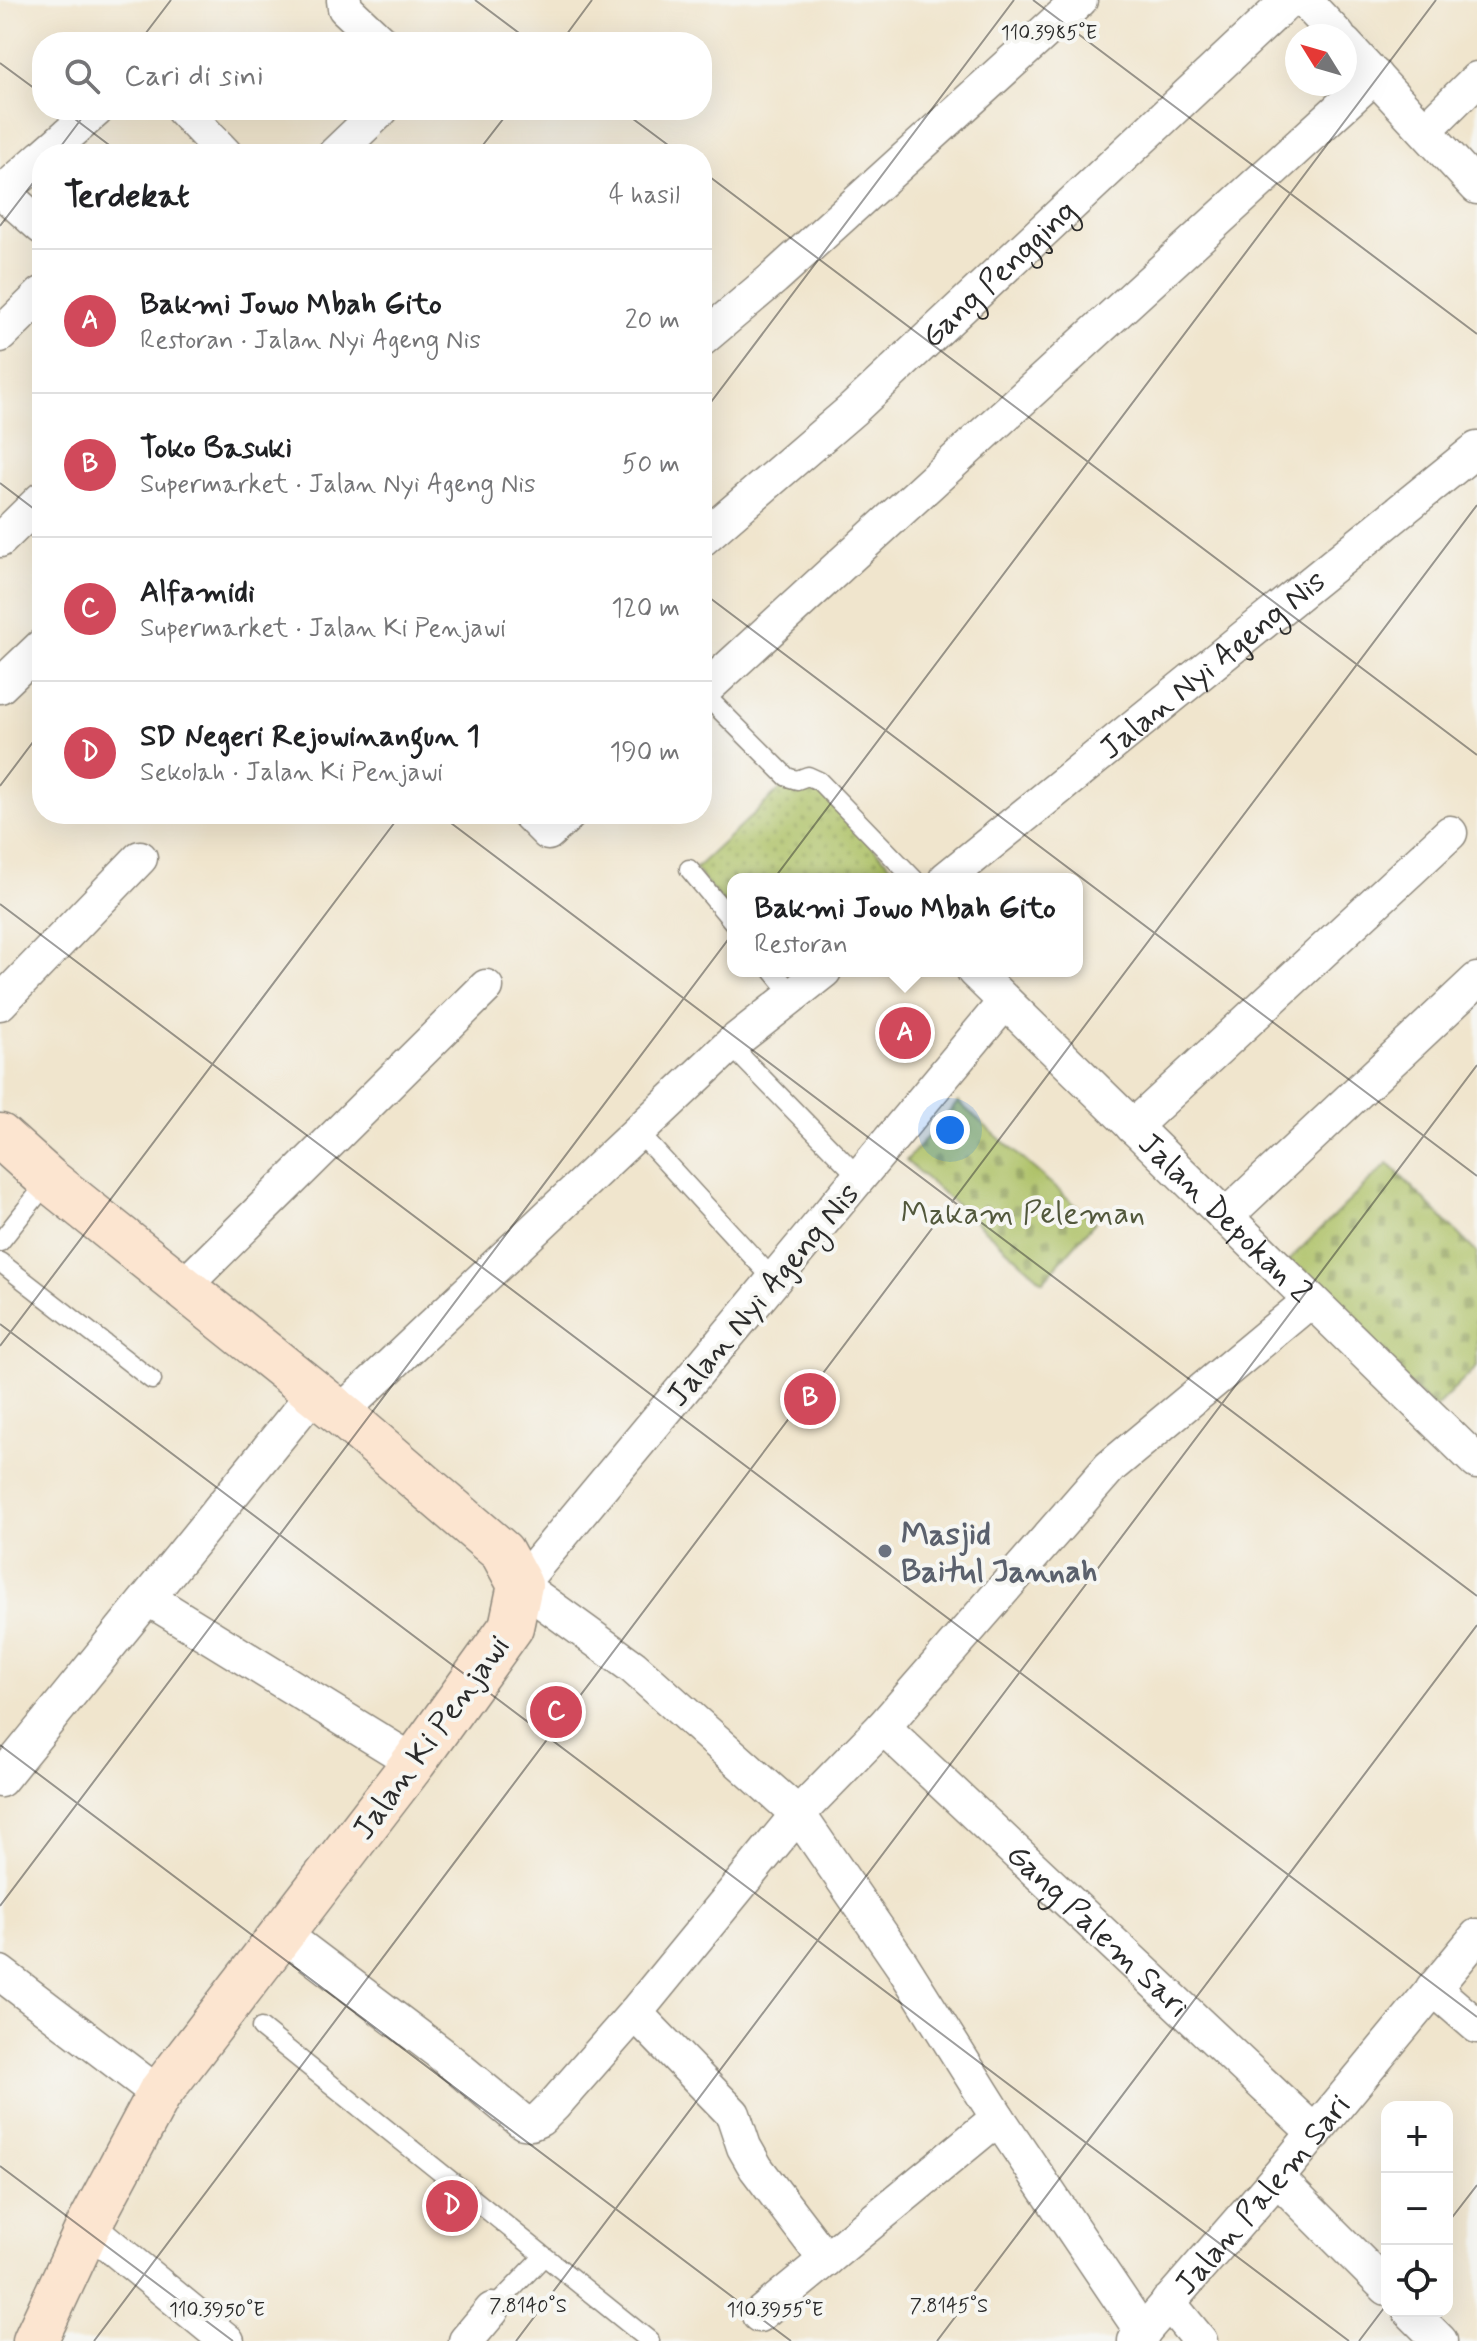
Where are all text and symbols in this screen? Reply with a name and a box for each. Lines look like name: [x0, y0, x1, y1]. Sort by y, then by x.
text: 110.3985°E: [1001, 20, 1097, 47]
north arrow: [1285, 24, 1357, 96]
search box: [32, 32, 712, 120]
icon: search: [60, 54, 104, 98]
text: Cari di sini: [124, 57, 264, 96]
text: Terdekat: [64, 174, 190, 219]
text: 4 hasil: [609, 179, 680, 213]
street label: Gang Pengging: [912, 191, 1088, 358]
text: Bakmi Jowo Mbah Gito: [140, 285, 442, 324]
text: A: [81, 304, 99, 338]
text: 20 m: [625, 304, 680, 338]
text: Restoran · Jalan Nyi Ageng Nis: [140, 324, 481, 358]
text: Toko Basuki: [140, 429, 292, 468]
text: B: [82, 448, 98, 482]
text: 50 m: [622, 448, 680, 482]
text: Supermarket · Jalan Nyi Ageng Nis: [140, 468, 536, 502]
street label: Jalan Nyi Ageng Nis: [1091, 561, 1335, 770]
text: Alfamidi: [140, 573, 255, 612]
text: C: [81, 592, 99, 626]
text: 120 m: [611, 592, 680, 626]
text: Supermarket · Jalan Ki Penjawi: [140, 612, 506, 646]
text: SD Negeri Rejowinangun 1: [140, 717, 480, 756]
text: D: [81, 736, 99, 770]
text: 190 m: [610, 736, 680, 770]
text: Sekolah · Jalan Ki Penjawi: [140, 756, 443, 790]
popup: [727, 873, 1083, 977]
text: Bakmi Jowo Mbah Gito: [754, 889, 1056, 928]
text: Restoran: [754, 928, 848, 962]
pin: A: [879, 1003, 931, 1063]
your location: [930, 1110, 970, 1150]
street label: Jalan Depokan 2: [1128, 1124, 1321, 1313]
street label: Jalan Nyi Ageng Nis: [658, 1175, 871, 1417]
park label: Makam Peleman: [901, 1193, 1145, 1235]
pin: B: [784, 1369, 836, 1429]
place label: Masjid Baitul Jannah: [901, 1514, 1098, 1593]
marker: Masjid Baitul Jannah: [876, 1542, 894, 1560]
street label: Jalan Ki Penjawi: [343, 1627, 520, 1849]
pin: C: [530, 1682, 582, 1742]
street label: Gang Palem Sari: [997, 1835, 1198, 2028]
street label: Jalan Palem Sari: [1166, 2086, 1361, 2305]
map controls: [1381, 2101, 1453, 2317]
button: +: [1381, 2101, 1453, 2173]
button: −: [1381, 2173, 1453, 2245]
pin: D: [426, 2176, 478, 2236]
button: locate: [1381, 2245, 1453, 2317]
text: 7.8140°S: [489, 2293, 567, 2320]
text: 7.8145°S: [910, 2293, 988, 2320]
text: 110.3950°E: [169, 2297, 265, 2324]
text: 110.3955°E: [727, 2297, 823, 2324]

